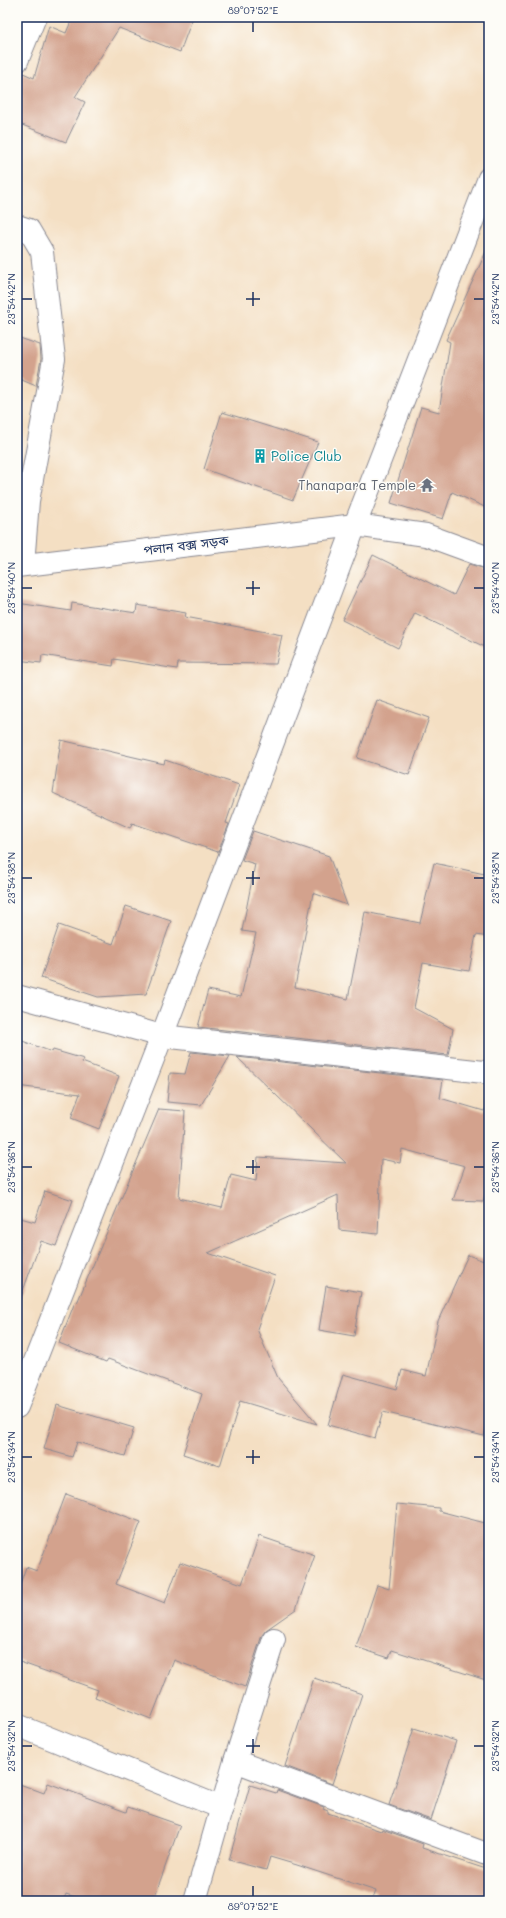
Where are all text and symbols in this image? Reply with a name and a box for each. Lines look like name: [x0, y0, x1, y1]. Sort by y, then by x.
text: 89°07'52"E: [228, 3, 278, 17]
text: 23°54'42"N: [4, 273, 18, 325]
text: 23°54'42"N: [488, 273, 502, 325]
place label: Police Club: [271, 447, 342, 464]
building icon: Police Club: [252, 448, 268, 464]
place label: Thanapara Temple: [298, 476, 416, 493]
temple icon: Thanapara Temple: [419, 477, 435, 493]
street label: পলান বক্স সড়ক: [142, 531, 230, 558]
text: 23°54'40"N: [4, 562, 18, 614]
text: 23°54'40"N: [488, 562, 502, 614]
text: 23°54'38"N: [4, 852, 18, 904]
text: 23°54'38"N: [488, 852, 502, 904]
text: 23°54'36"N: [4, 1141, 18, 1193]
text: 23°54'36"N: [488, 1141, 502, 1193]
text: 23°54'34"N: [4, 1431, 18, 1483]
text: 23°54'34"N: [488, 1431, 502, 1483]
text: 23°54'32"N: [4, 1720, 18, 1772]
text: 23°54'32"N: [488, 1720, 502, 1772]
text: 89°07'52"E: [228, 1899, 278, 1913]

